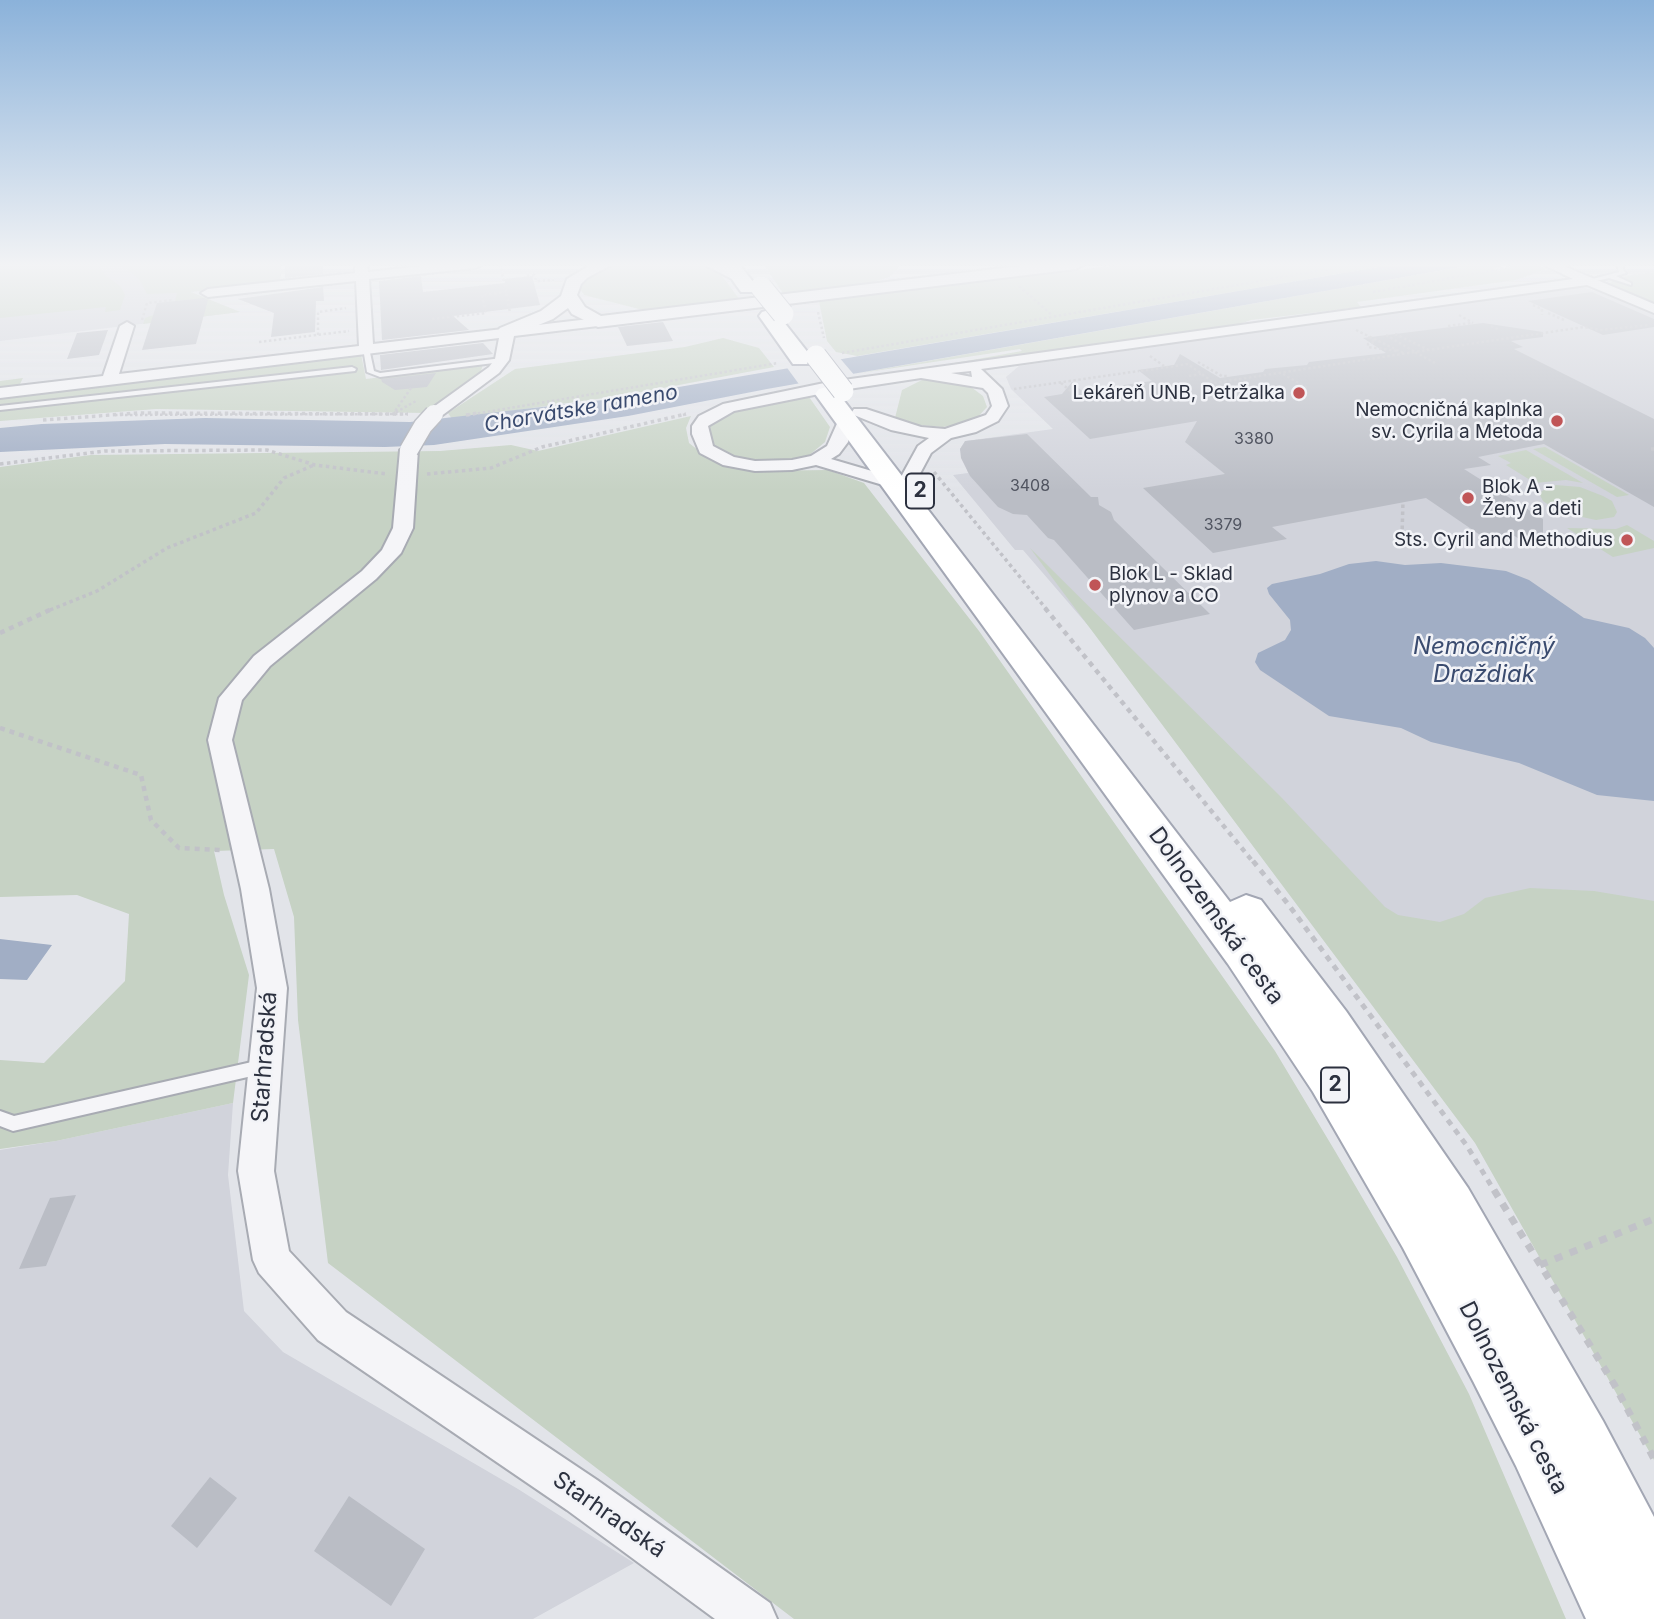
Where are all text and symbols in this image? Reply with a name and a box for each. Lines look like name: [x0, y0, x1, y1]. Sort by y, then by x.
water label: Chorvátske rameno: [482, 380, 680, 438]
place label: Lekáreň UNB, Petržalka: [1073, 382, 1285, 404]
marker: Lekáreň UNB, Petržalka: [1291, 385, 1307, 401]
place label: Nemocničná kaplnka sv. Cyrila a Metoda: [1355, 399, 1543, 443]
marker: Nemocničná kaplnka sv. Cyrila a Metoda: [1549, 413, 1565, 429]
house number: 3380: [1234, 429, 1274, 449]
road number: 2: [906, 474, 934, 508]
house number: 3408: [1010, 476, 1050, 496]
place label: Blok A - Ženy a deti: [1482, 476, 1582, 520]
marker: Blok A - Ženy a deti: [1460, 490, 1476, 506]
house number: 3379: [1204, 515, 1242, 535]
place label: Sts. Cyril and Methodius: [1394, 529, 1613, 551]
marker: Sts. Cyril and Methodius: [1619, 532, 1635, 548]
place label: Blok L - Sklad plynov a CO: [1109, 563, 1233, 607]
marker: Blok L - Sklad plynov a CO: [1087, 577, 1103, 593]
water label: Nemocničný Draždiak: [1413, 633, 1555, 689]
street label: Dolnozemská cesta: [1142, 822, 1290, 1010]
street label: Starhradská: [247, 991, 283, 1123]
road number: 2: [1321, 1068, 1349, 1102]
street label: Dolnozemská cesta: [1453, 1297, 1573, 1499]
street label: Starhradská: [547, 1466, 671, 1564]

